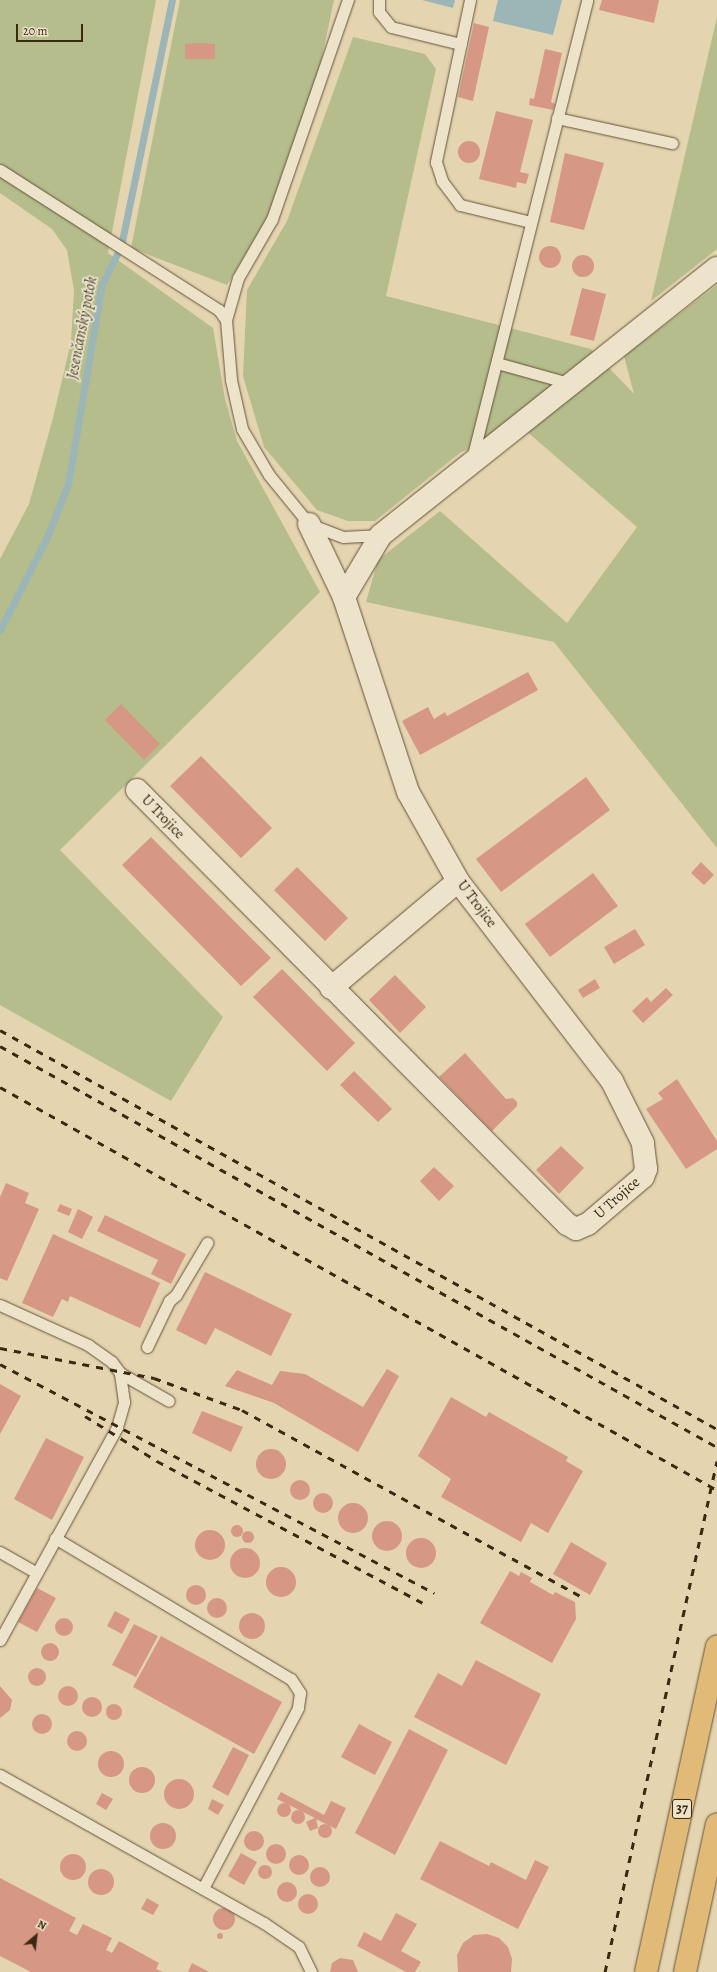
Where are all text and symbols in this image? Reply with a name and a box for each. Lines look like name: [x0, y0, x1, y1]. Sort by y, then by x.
scale bar: [18, 16, 85, 42]
text: 20 m: [23, 23, 47, 39]
water label: Jesenčanský potok: [63, 275, 101, 381]
street label: U Trojice: [137, 791, 189, 843]
street label: U Trojice: [453, 877, 501, 931]
street label: U Trojice: [590, 1173, 644, 1223]
road number: 37: [672, 1797, 692, 1821]
north arrow: [16, 1916, 56, 1956]
text: N: [35, 1916, 49, 1933]

